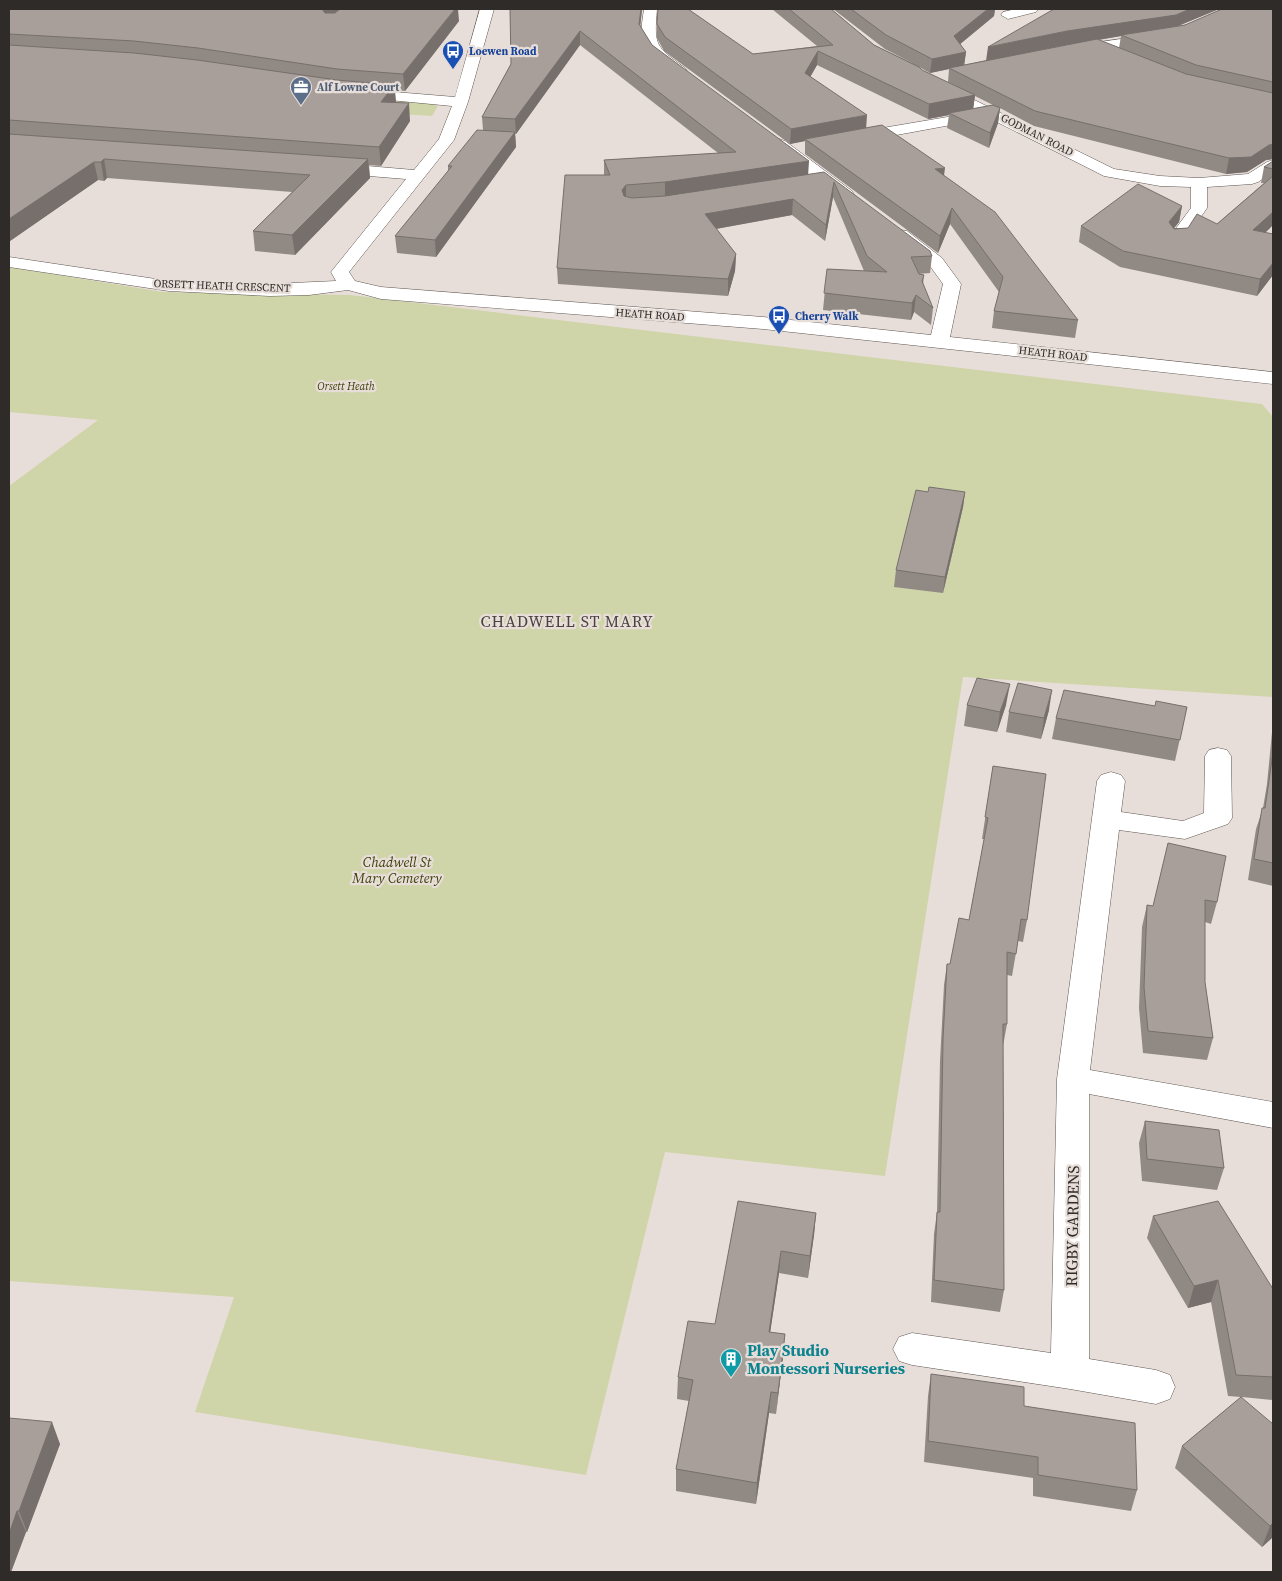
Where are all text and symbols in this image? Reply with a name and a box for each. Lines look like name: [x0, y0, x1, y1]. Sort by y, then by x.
bus stop icon: Loewen Road: [441, 39, 465, 70]
place label: Loewen Road: [469, 44, 537, 59]
office icon: Alf Lowne Court: [289, 75, 313, 106]
place label: Alf Lowne Court: [317, 80, 400, 95]
street label: GODMAN ROAD: [998, 110, 1076, 160]
street label: ORSETT HEATH CRESCENT: [153, 276, 291, 296]
bus stop icon: Cherry Walk: [767, 304, 791, 335]
street label: HEATH ROAD: [615, 305, 685, 325]
place label: Cherry Walk: [795, 309, 859, 324]
street label: HEATH ROAD: [1018, 343, 1088, 365]
park label: Orsett Heath: [317, 379, 375, 394]
district label: CHADWELL ST MARY: [480, 610, 654, 632]
park label: Chadwell St Mary Cemetery: [351, 852, 442, 888]
street label: RIGBY GARDENS: [1060, 1165, 1084, 1287]
place label: Play Studio Montessori Nurseries: [747, 1339, 905, 1379]
building icon: Play Studio Montessori Nurseries: [719, 1347, 743, 1378]

